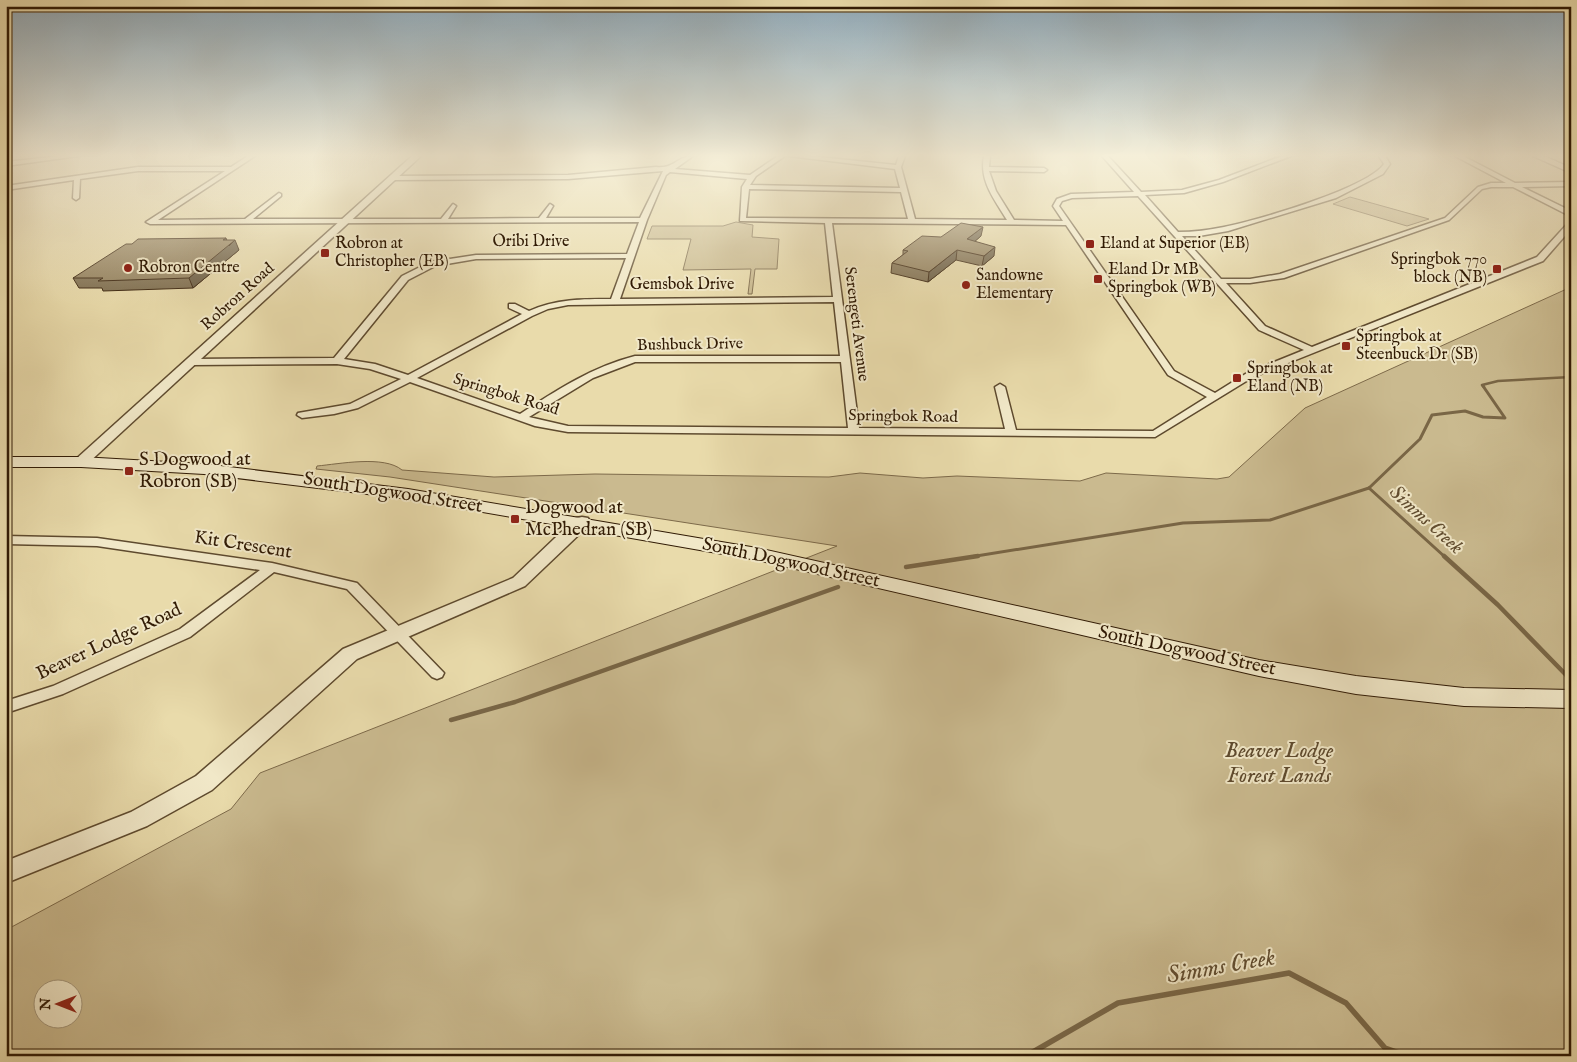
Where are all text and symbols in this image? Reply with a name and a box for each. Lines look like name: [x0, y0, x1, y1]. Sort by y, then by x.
street label: Oribi Drive: [493, 232, 569, 252]
place label: Robron at Christopher (EB): [335, 234, 449, 272]
place label: Eland at Superior (EB): [1100, 234, 1249, 254]
marker: Eland at Superior (EB): [1084, 238, 1096, 250]
marker: Robron at Christopher (EB): [319, 247, 331, 259]
place label: Springbok 770 block (NB): [1391, 250, 1487, 288]
place label: Robron Centre: [138, 258, 240, 278]
street label: Robron Road: [197, 259, 279, 335]
place label: Eland Dr MB Springbok (WB): [1108, 260, 1216, 298]
marker: Robron Centre: [122, 262, 134, 274]
marker: Springbok 770 block (NB): [1491, 263, 1503, 275]
street label: Serengeti Avenue: [839, 265, 873, 383]
place label: Sandowne Elementary: [976, 266, 1053, 304]
marker: Eland Dr MB Springbok (WB): [1092, 273, 1104, 285]
street label: Gemsbok Drive: [630, 275, 734, 295]
marker: Sandowne Elementary: [960, 279, 972, 291]
place label: Springbok at Steenbuck Dr (SB): [1356, 327, 1478, 365]
street label: Bushbuck Drive: [637, 334, 743, 356]
marker: Springbok at Steenbuck Dr (SB): [1340, 340, 1352, 352]
place label: Springbok at Eland (NB): [1247, 359, 1333, 397]
street label: Springbok Road: [451, 369, 562, 421]
marker: Springbok at Eland (NB): [1231, 372, 1243, 384]
street label: Springbok Road: [848, 406, 958, 428]
place label: S Dogwood at Robron (SB): [139, 448, 251, 494]
marker: S Dogwood at Robron (SB): [123, 465, 135, 477]
street label: South Dogwood Street: [302, 467, 485, 519]
water label: Simms Creek: [1384, 480, 1468, 560]
place label: Dogwood at McPhedran (SB): [525, 496, 652, 542]
marker: Dogwood at McPhedran (SB): [509, 513, 521, 525]
street label: Kit Crescent: [192, 525, 294, 565]
street label: South Dogwood Street: [700, 532, 882, 594]
street label: Beaver Lodge Road: [32, 597, 186, 686]
street label: South Dogwood Street: [1096, 620, 1278, 682]
park label: Beaver Lodge Forest Lands: [1225, 737, 1334, 790]
water label: Simms Creek: [1164, 942, 1278, 992]
north arrow: [32, 980, 82, 1030]
text: N: [37, 998, 55, 1011]

